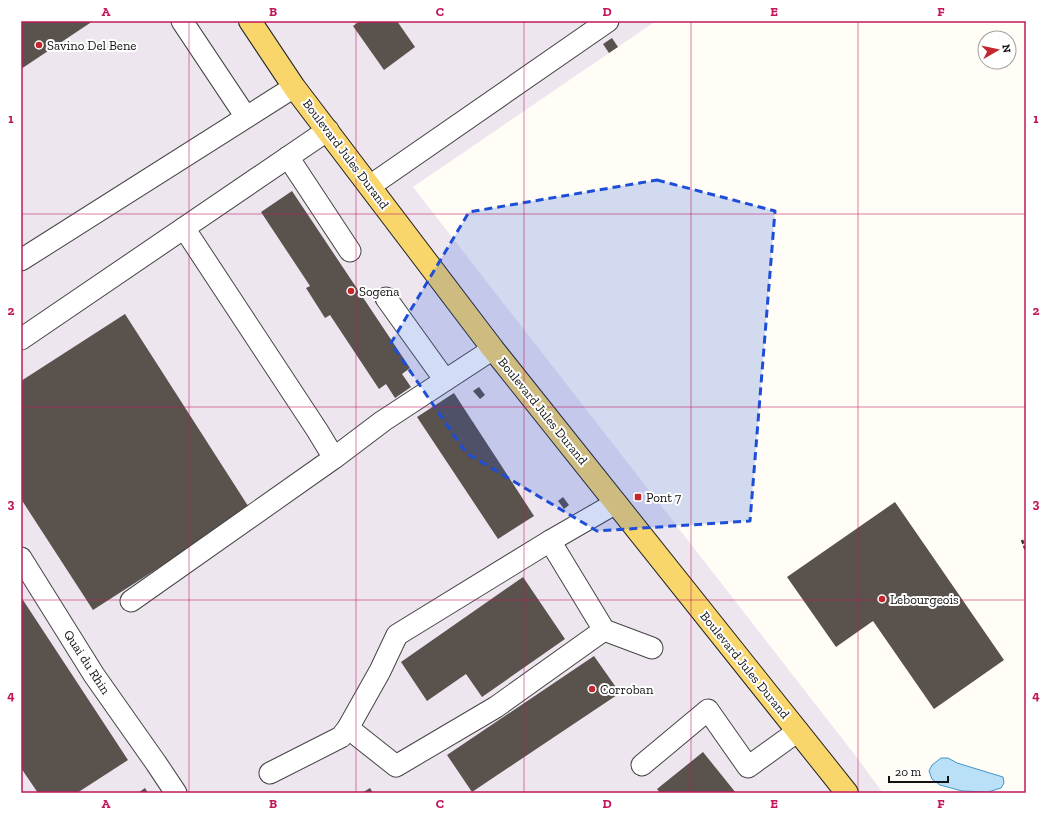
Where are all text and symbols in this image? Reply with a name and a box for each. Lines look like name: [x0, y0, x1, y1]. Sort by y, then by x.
text: A: [102, 4, 111, 19]
text: B: [269, 4, 277, 19]
text: C: [436, 4, 444, 19]
text: D: [602, 4, 612, 19]
text: E: [770, 4, 778, 19]
text: F: [937, 4, 945, 19]
north arrow: [977, 30, 1017, 70]
place label: Savino Del Bene: [47, 38, 136, 53]
marker: Savino Del Bene: [34, 40, 44, 50]
text: N: [999, 43, 1014, 54]
street label: Boulevard Jules Durand: [300, 96, 392, 212]
text: 1: [8, 111, 14, 126]
text: 1: [1033, 111, 1039, 126]
place label: Sogena: [359, 284, 400, 299]
marker: Sogena: [346, 286, 356, 296]
text: 2: [8, 303, 15, 318]
text: 2: [1033, 303, 1040, 318]
street label: Boulevard Jules Durand: [495, 354, 591, 468]
place label: Pont 7: [646, 490, 681, 505]
marker: Pont 7: [633, 492, 643, 502]
text: 3: [8, 496, 15, 511]
text: 3: [1033, 496, 1040, 511]
place label: Lebourgeois: [890, 592, 959, 607]
marker: Lebourgeois: [877, 594, 887, 604]
street label: Boulevard Jules Durand: [697, 608, 793, 722]
street label: Quai du Rhin: [61, 627, 114, 697]
place label: Corroban: [600, 682, 654, 697]
marker: Corroban: [587, 684, 597, 694]
text: 4: [7, 688, 15, 703]
text: 4: [1032, 688, 1040, 703]
scale bar: [889, 758, 948, 784]
text: 20 m: [895, 765, 922, 779]
text: A: [102, 796, 111, 811]
text: B: [269, 796, 277, 811]
text: C: [436, 796, 444, 811]
text: D: [602, 796, 612, 811]
text: E: [770, 796, 778, 811]
text: F: [937, 796, 945, 811]

